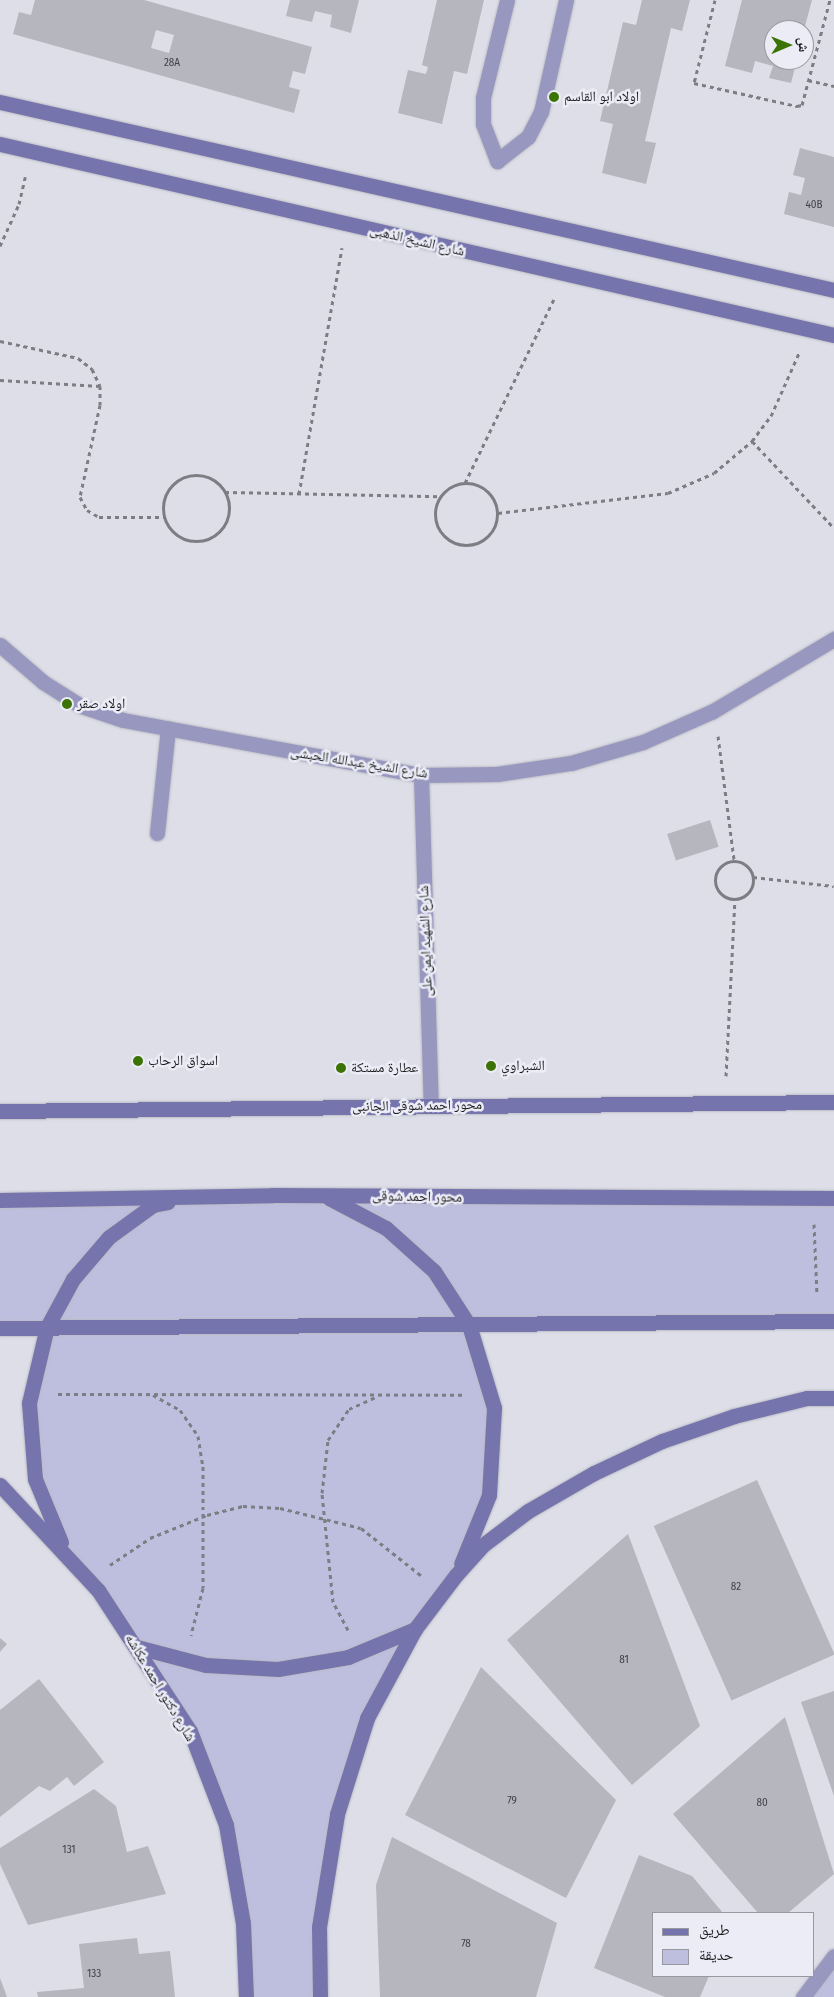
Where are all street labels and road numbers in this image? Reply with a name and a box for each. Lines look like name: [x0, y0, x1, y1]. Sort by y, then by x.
street label: شارع الشيخ الذهبى: [368, 222, 466, 260]
street label: شارع الشيخ عبدالله الحبشى: [289, 744, 429, 782]
street label: شارع الشهيد ايمن على: [416, 885, 436, 997]
street label: محور احمد شوقى الجانبى: [352, 1096, 482, 1116]
street label: محور احمد شوقى: [372, 1188, 462, 1206]
street label: شارع دكتور احمد عكاشه: [121, 1631, 199, 1745]

